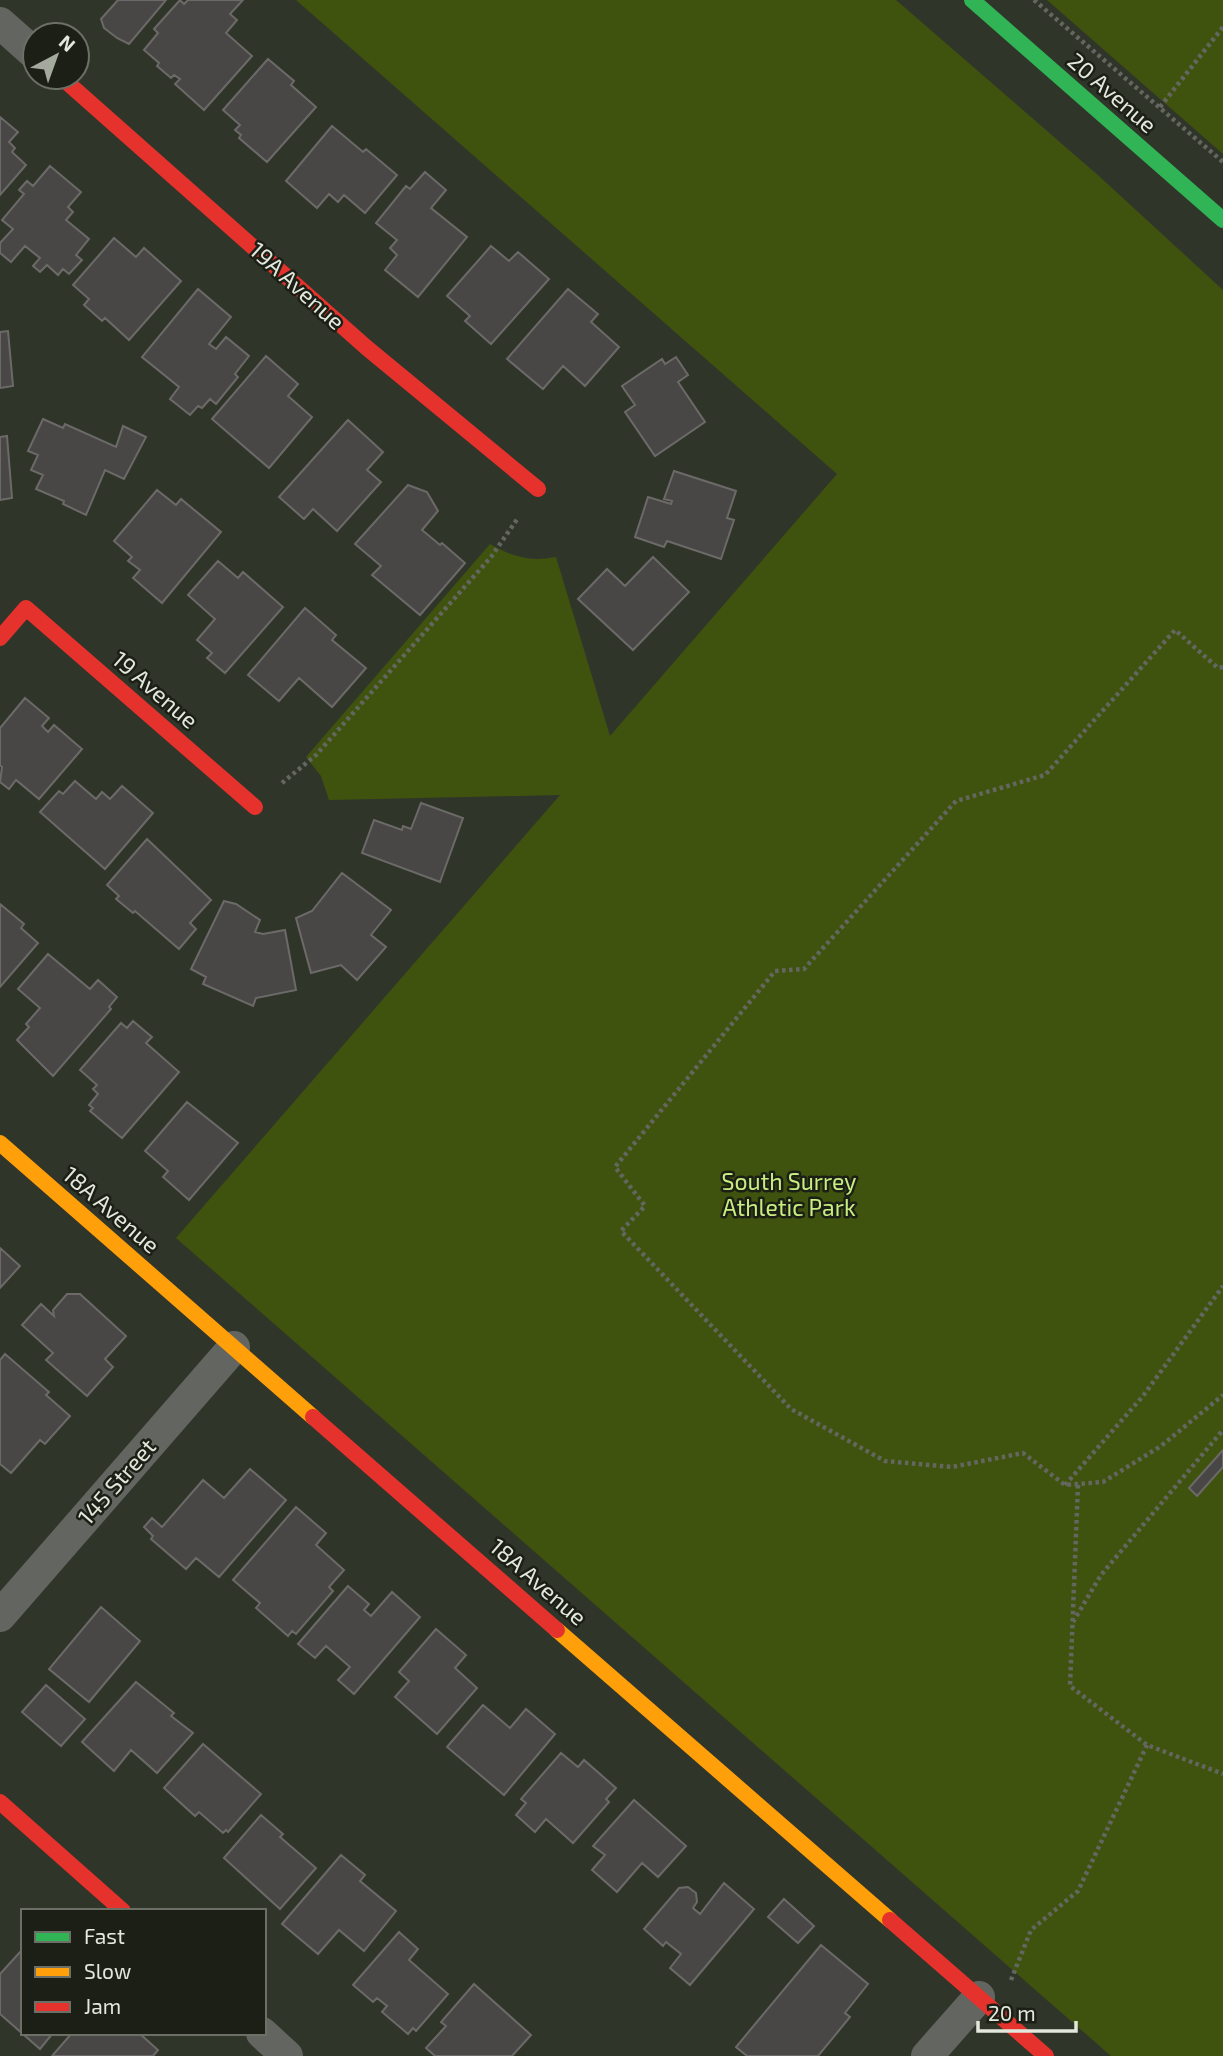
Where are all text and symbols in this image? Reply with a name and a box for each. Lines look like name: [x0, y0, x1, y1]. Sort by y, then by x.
north arrow: [21, 21, 91, 91]
text: N: [55, 30, 80, 56]
street label: 20 Avenue: [1063, 46, 1163, 138]
street label: 19A Avenue: [245, 235, 351, 335]
street label: 19 Avenue: [107, 645, 204, 734]
street label: 18A Avenue: [58, 1160, 166, 1259]
park label: South Surrey Athletic Park: [722, 1167, 856, 1221]
street label: 145 Street: [71, 1432, 161, 1530]
street label: 18A Avenue: [485, 1532, 593, 1631]
legend: [21, 1909, 266, 2035]
text: Fast: [84, 1923, 125, 1948]
text: Slow: [84, 1958, 131, 1983]
scale bar: [978, 1990, 1076, 2034]
text: Jam: [84, 1993, 121, 2018]
text: 20 m: [988, 2000, 1036, 2025]

